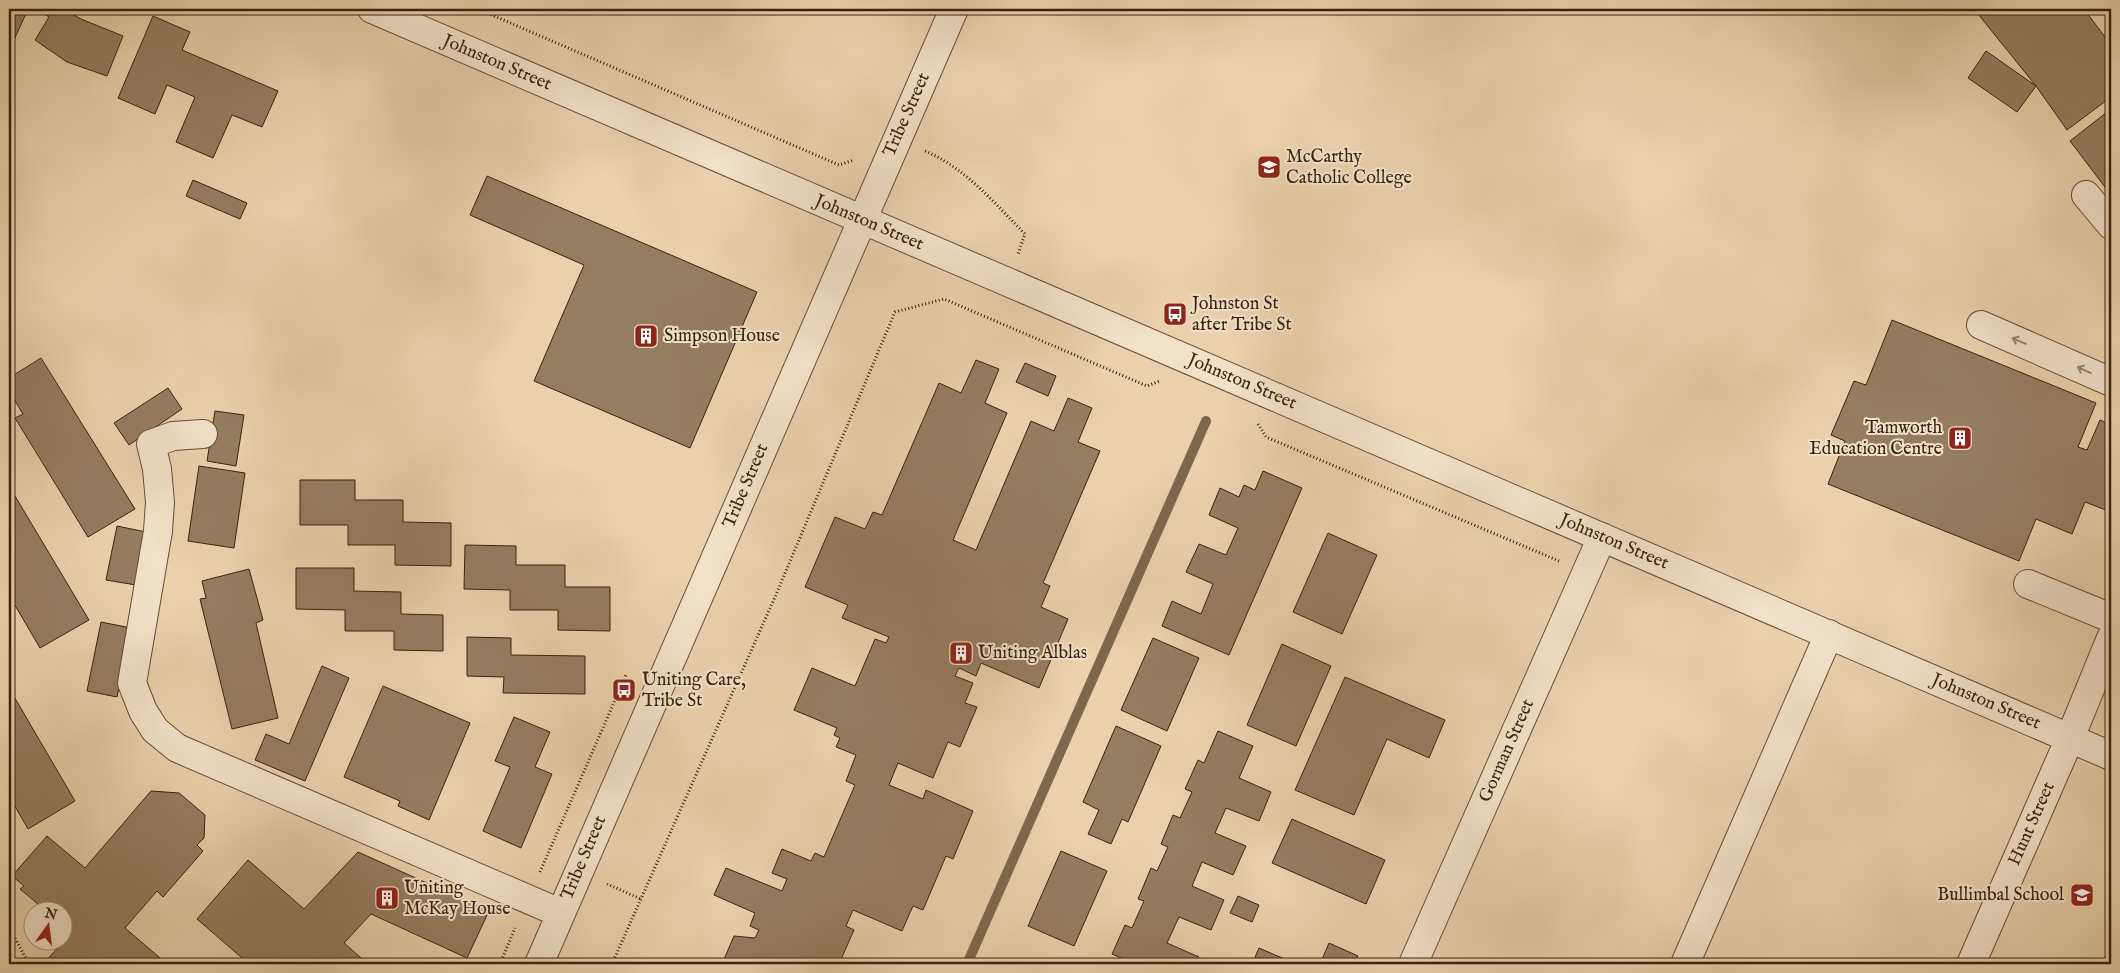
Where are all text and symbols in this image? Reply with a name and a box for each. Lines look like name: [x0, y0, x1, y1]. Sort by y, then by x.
street label: Johnston Street: [437, 29, 555, 96]
street label: Tribe Street: [878, 69, 936, 161]
place label: McCarthy Catholic College: [1286, 146, 1412, 190]
school or university icon: McCarthy Catholic College: [1256, 154, 1282, 180]
street label: Johnston Street: [809, 189, 927, 256]
place label: Johnston St after Tribe St: [1190, 293, 1292, 337]
bus stop icon: Johnston St after Tribe St: [1162, 301, 1188, 327]
building icon: Simpson House: [633, 323, 659, 349]
place label: Simpson House: [664, 325, 780, 348]
one-way arrow: [2012, 336, 2027, 346]
street label: Johnston Street: [1182, 348, 1300, 415]
one-way arrow: [2077, 364, 2092, 374]
place label: Tamworth Education Centre: [1809, 417, 1942, 461]
building icon: Tamworth Education Centre: [1947, 425, 1973, 451]
street label: Tribe Street: [718, 440, 774, 532]
street label: Johnston Street: [1554, 508, 1672, 575]
building icon: Uniting Alblas: [948, 640, 974, 666]
place label: Uniting Alblas: [978, 642, 1087, 665]
street label: Johnston Street: [1926, 668, 2044, 735]
place label: Uniting Care, Tribe St: [642, 669, 746, 713]
bus stop icon: Uniting Care, Tribe St: [611, 677, 637, 703]
street label: Gorman Street: [1474, 696, 1540, 806]
street label: Hunt Street: [2003, 779, 2061, 869]
street label: Tribe Street: [556, 812, 612, 904]
place label: Uniting McKay House: [404, 877, 510, 921]
school or university icon: Bullimbal School: [2069, 882, 2095, 908]
place label: Bullimbal School: [1937, 884, 2064, 907]
building icon: Uniting McKay House: [374, 885, 400, 911]
north arrow: [22, 900, 72, 950]
text: N: [42, 904, 59, 925]

